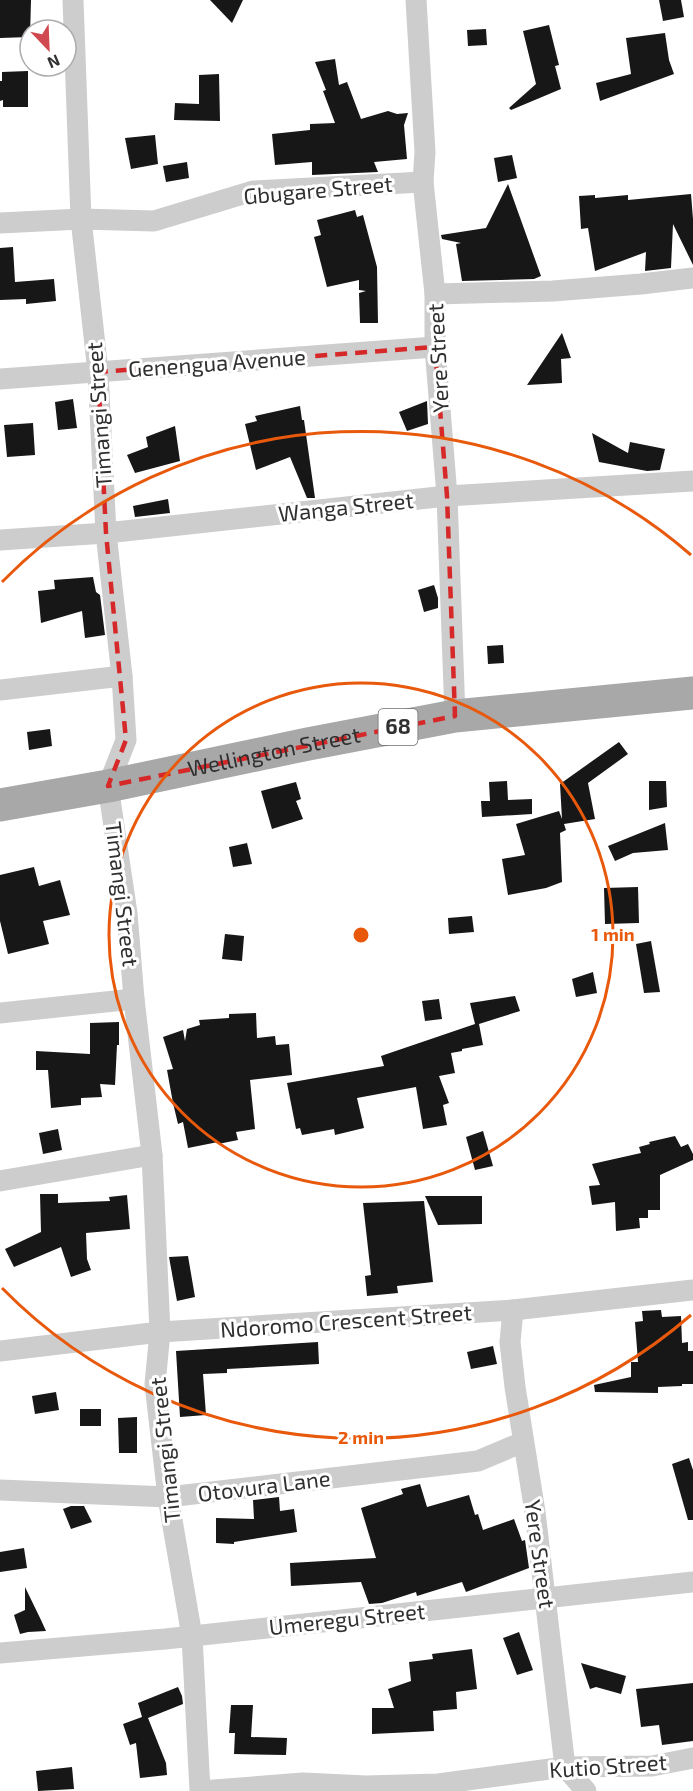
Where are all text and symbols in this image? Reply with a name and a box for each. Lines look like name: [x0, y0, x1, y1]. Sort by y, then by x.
north arrow: [18, 18, 78, 78]
text: N: [45, 51, 63, 73]
street label: Gbugare Street: [242, 170, 394, 208]
street label: Yere Street: [421, 303, 453, 413]
street label: Timangi Street: [80, 341, 116, 489]
street label: Genengua Avenue: [127, 343, 307, 381]
street label: Wanga Street: [277, 486, 415, 526]
road number: 68: [378, 709, 418, 745]
street label: Wellington Street: [185, 720, 362, 781]
street label: Timangi Street: [101, 820, 145, 968]
text: 1 min: [591, 923, 635, 945]
centre of rings: [351, 925, 371, 945]
street label: Ndoromo Crescent Street: [219, 1298, 473, 1342]
street label: Timangi Street: [143, 1376, 185, 1524]
text: 2 min: [338, 1426, 384, 1448]
street label: Otovura Lane: [196, 1464, 332, 1506]
street label: Yere Street: [521, 1498, 561, 1610]
street label: Umeregu Street: [267, 1597, 426, 1639]
street label: Kutio Street: [548, 1748, 668, 1782]

